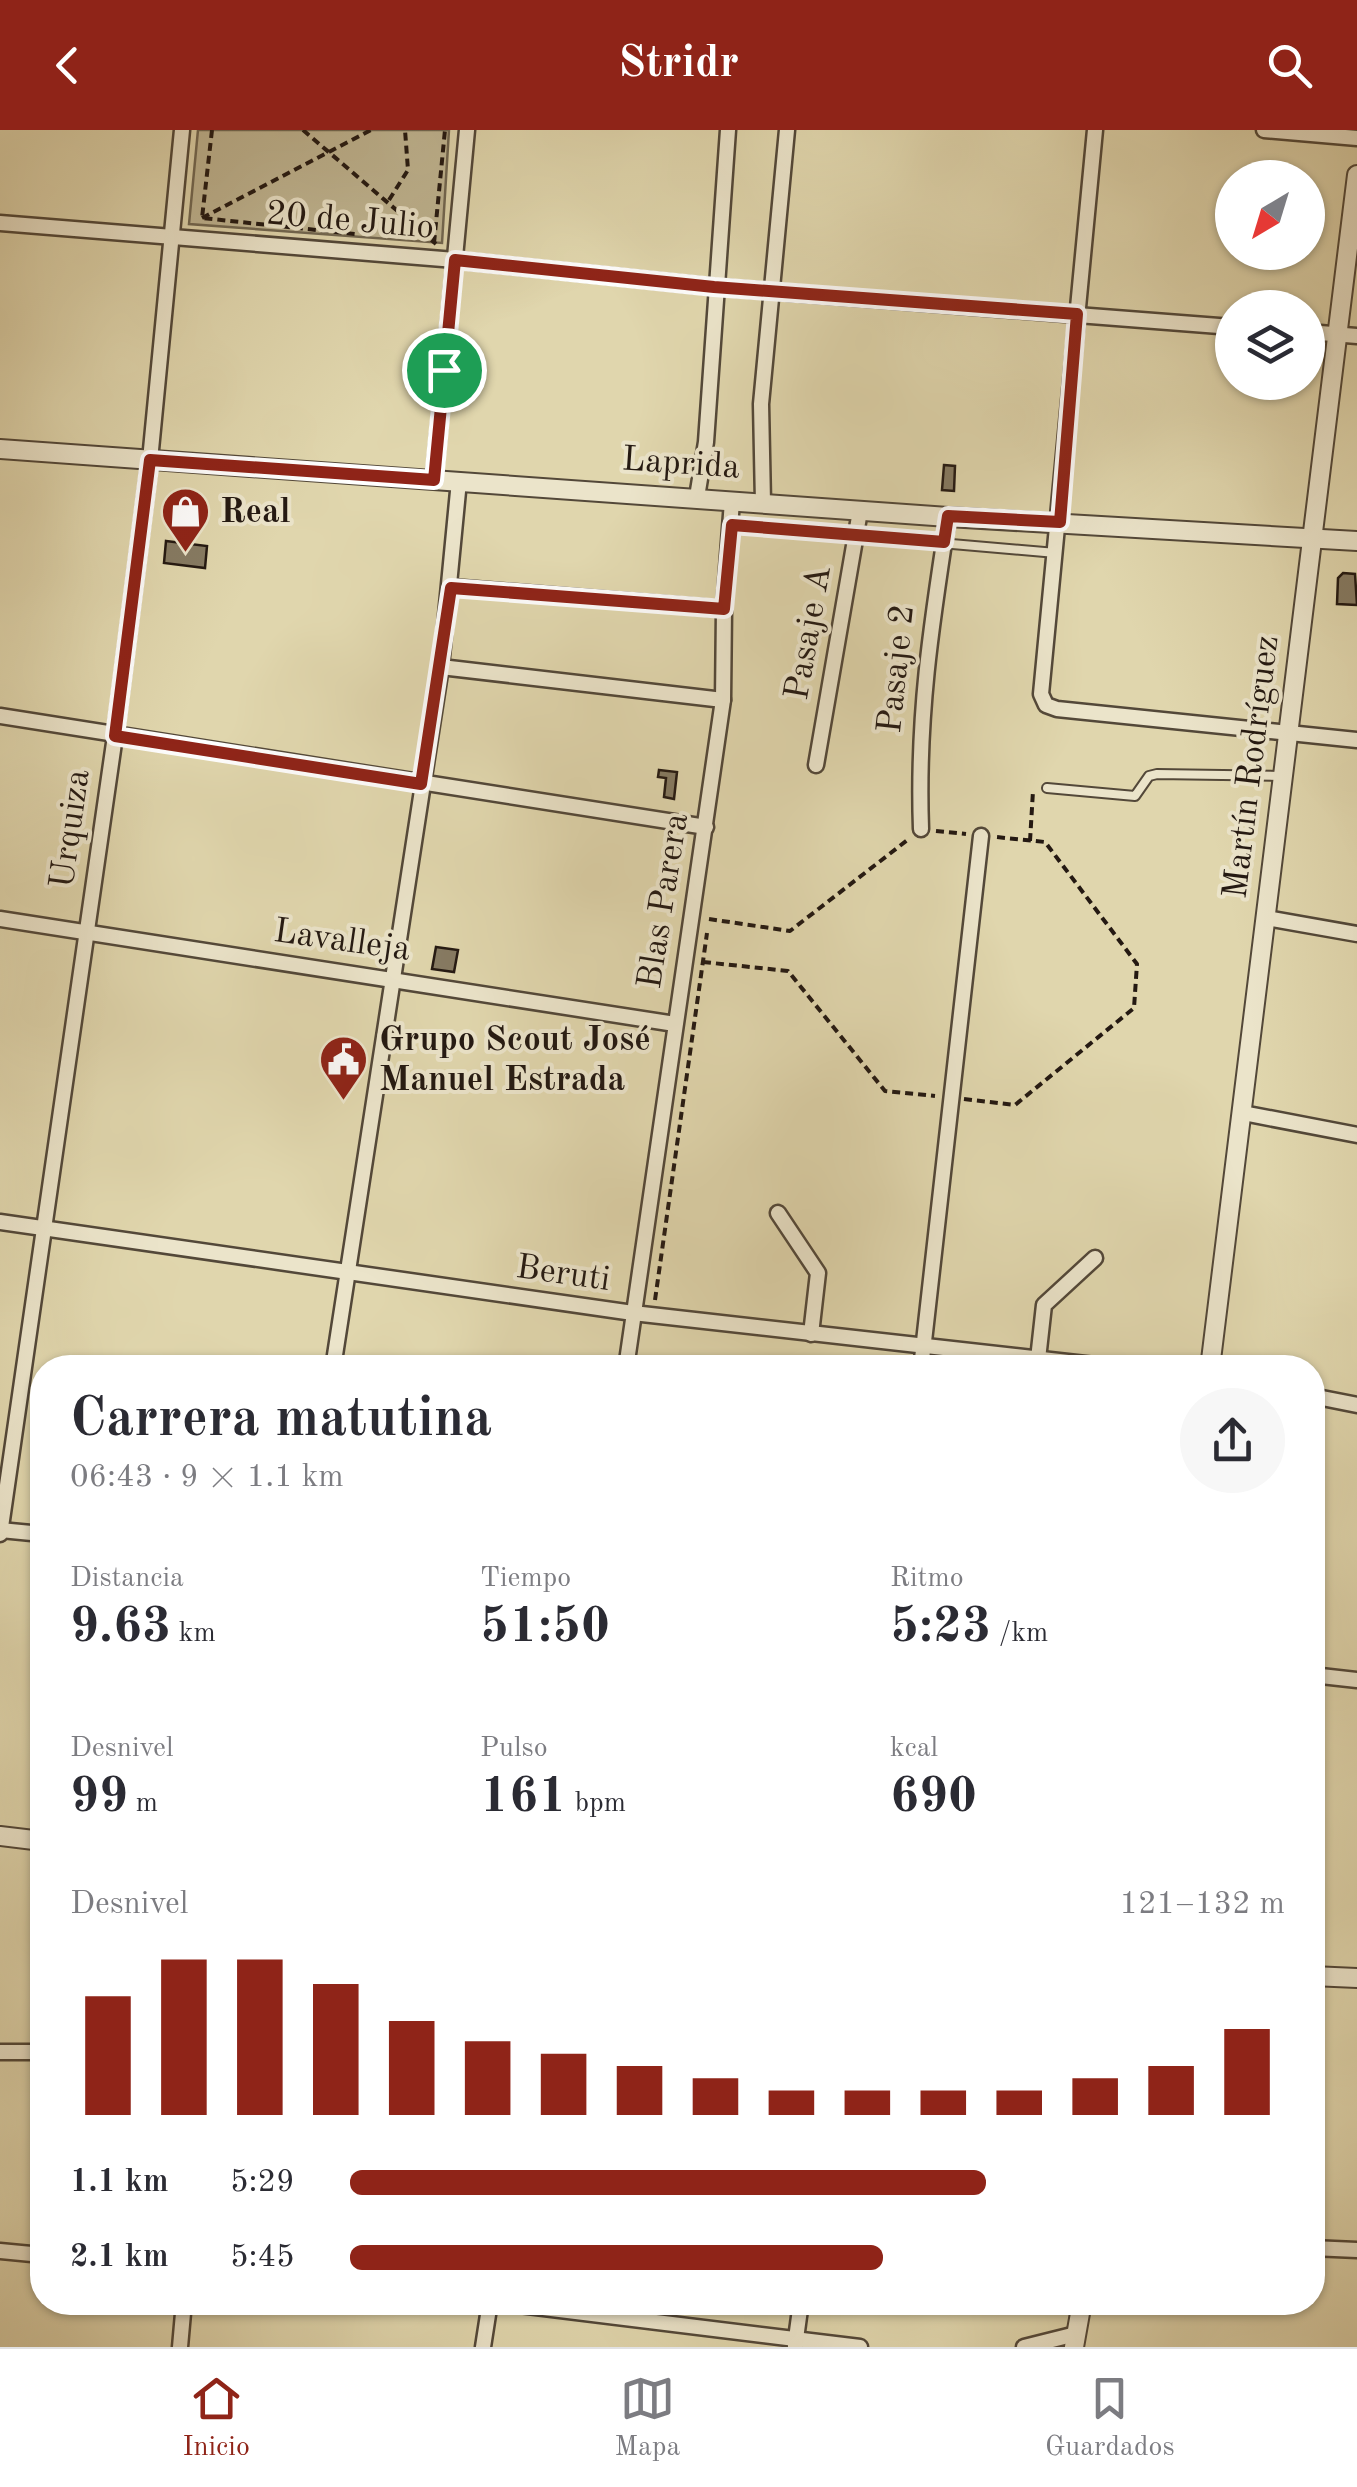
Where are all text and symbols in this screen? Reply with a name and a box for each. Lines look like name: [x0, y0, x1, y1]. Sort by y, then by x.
icon: back: [40, 38, 95, 93]
icon: search: [1262, 38, 1317, 93]
text: Stridr: [618, 42, 739, 87]
north arrow: [1215, 160, 1325, 270]
map controls: [1215, 160, 1325, 400]
street label: 20 de Julio: [265, 196, 435, 246]
button: layers: [1215, 290, 1325, 400]
pin: [402, 328, 487, 413]
icon: arrive: [417, 343, 472, 398]
street label: Laprida: [621, 442, 741, 486]
shop icon: Real: [159, 486, 211, 554]
place label: Real: [220, 495, 291, 530]
street label: Pasaje A: [780, 563, 838, 703]
street label: Pasaje 2: [873, 603, 921, 735]
street label: Martín Rodríguez: [1218, 633, 1286, 901]
street label: Urquiza: [45, 767, 97, 891]
street label: Blas Parera: [633, 811, 695, 991]
street label: Lavalleja: [271, 914, 413, 968]
place label: Grupo Scout José Manuel Estrada: [379, 1023, 651, 1098]
public building icon: Grupo Scout José Manuel Estrada: [318, 1034, 370, 1102]
street label: Beruti: [514, 1250, 612, 1298]
button: share: [1180, 1388, 1285, 1493]
text: Carrera matutina: [70, 1393, 492, 1448]
text: 06:43 · 9 × 1.1 km: [70, 1462, 344, 1494]
text: Distancia: [70, 1565, 184, 1593]
text: Tiempo: [480, 1565, 571, 1593]
text: Ritmo: [890, 1565, 964, 1593]
text: 9.63: [70, 1603, 171, 1653]
text: 51:50: [480, 1603, 610, 1653]
text: 5:23: [890, 1603, 991, 1653]
text: km: [171, 1620, 216, 1648]
text: /km: [991, 1620, 1048, 1648]
text: Desnivel: [70, 1735, 174, 1763]
text: Pulso: [480, 1735, 548, 1763]
text: kcal: [890, 1735, 938, 1763]
text: 99: [70, 1773, 128, 1823]
text: 161: [480, 1773, 567, 1823]
text: 690: [890, 1773, 977, 1823]
text: m: [128, 1790, 158, 1818]
text: bpm: [567, 1790, 626, 1818]
text: Desnivel: [70, 1889, 188, 1921]
text: 121–132 m: [1119, 1889, 1285, 1921]
text: 1.1 km: [70, 2167, 169, 2199]
text: 5:29: [230, 2167, 295, 2199]
text: 2.1 km: [70, 2242, 169, 2274]
text: 5:45: [230, 2242, 295, 2274]
tab: Inicio: [182, 2371, 250, 2466]
tab: Mapa: [615, 2371, 680, 2466]
tab: Guardados: [1045, 2371, 1175, 2466]

